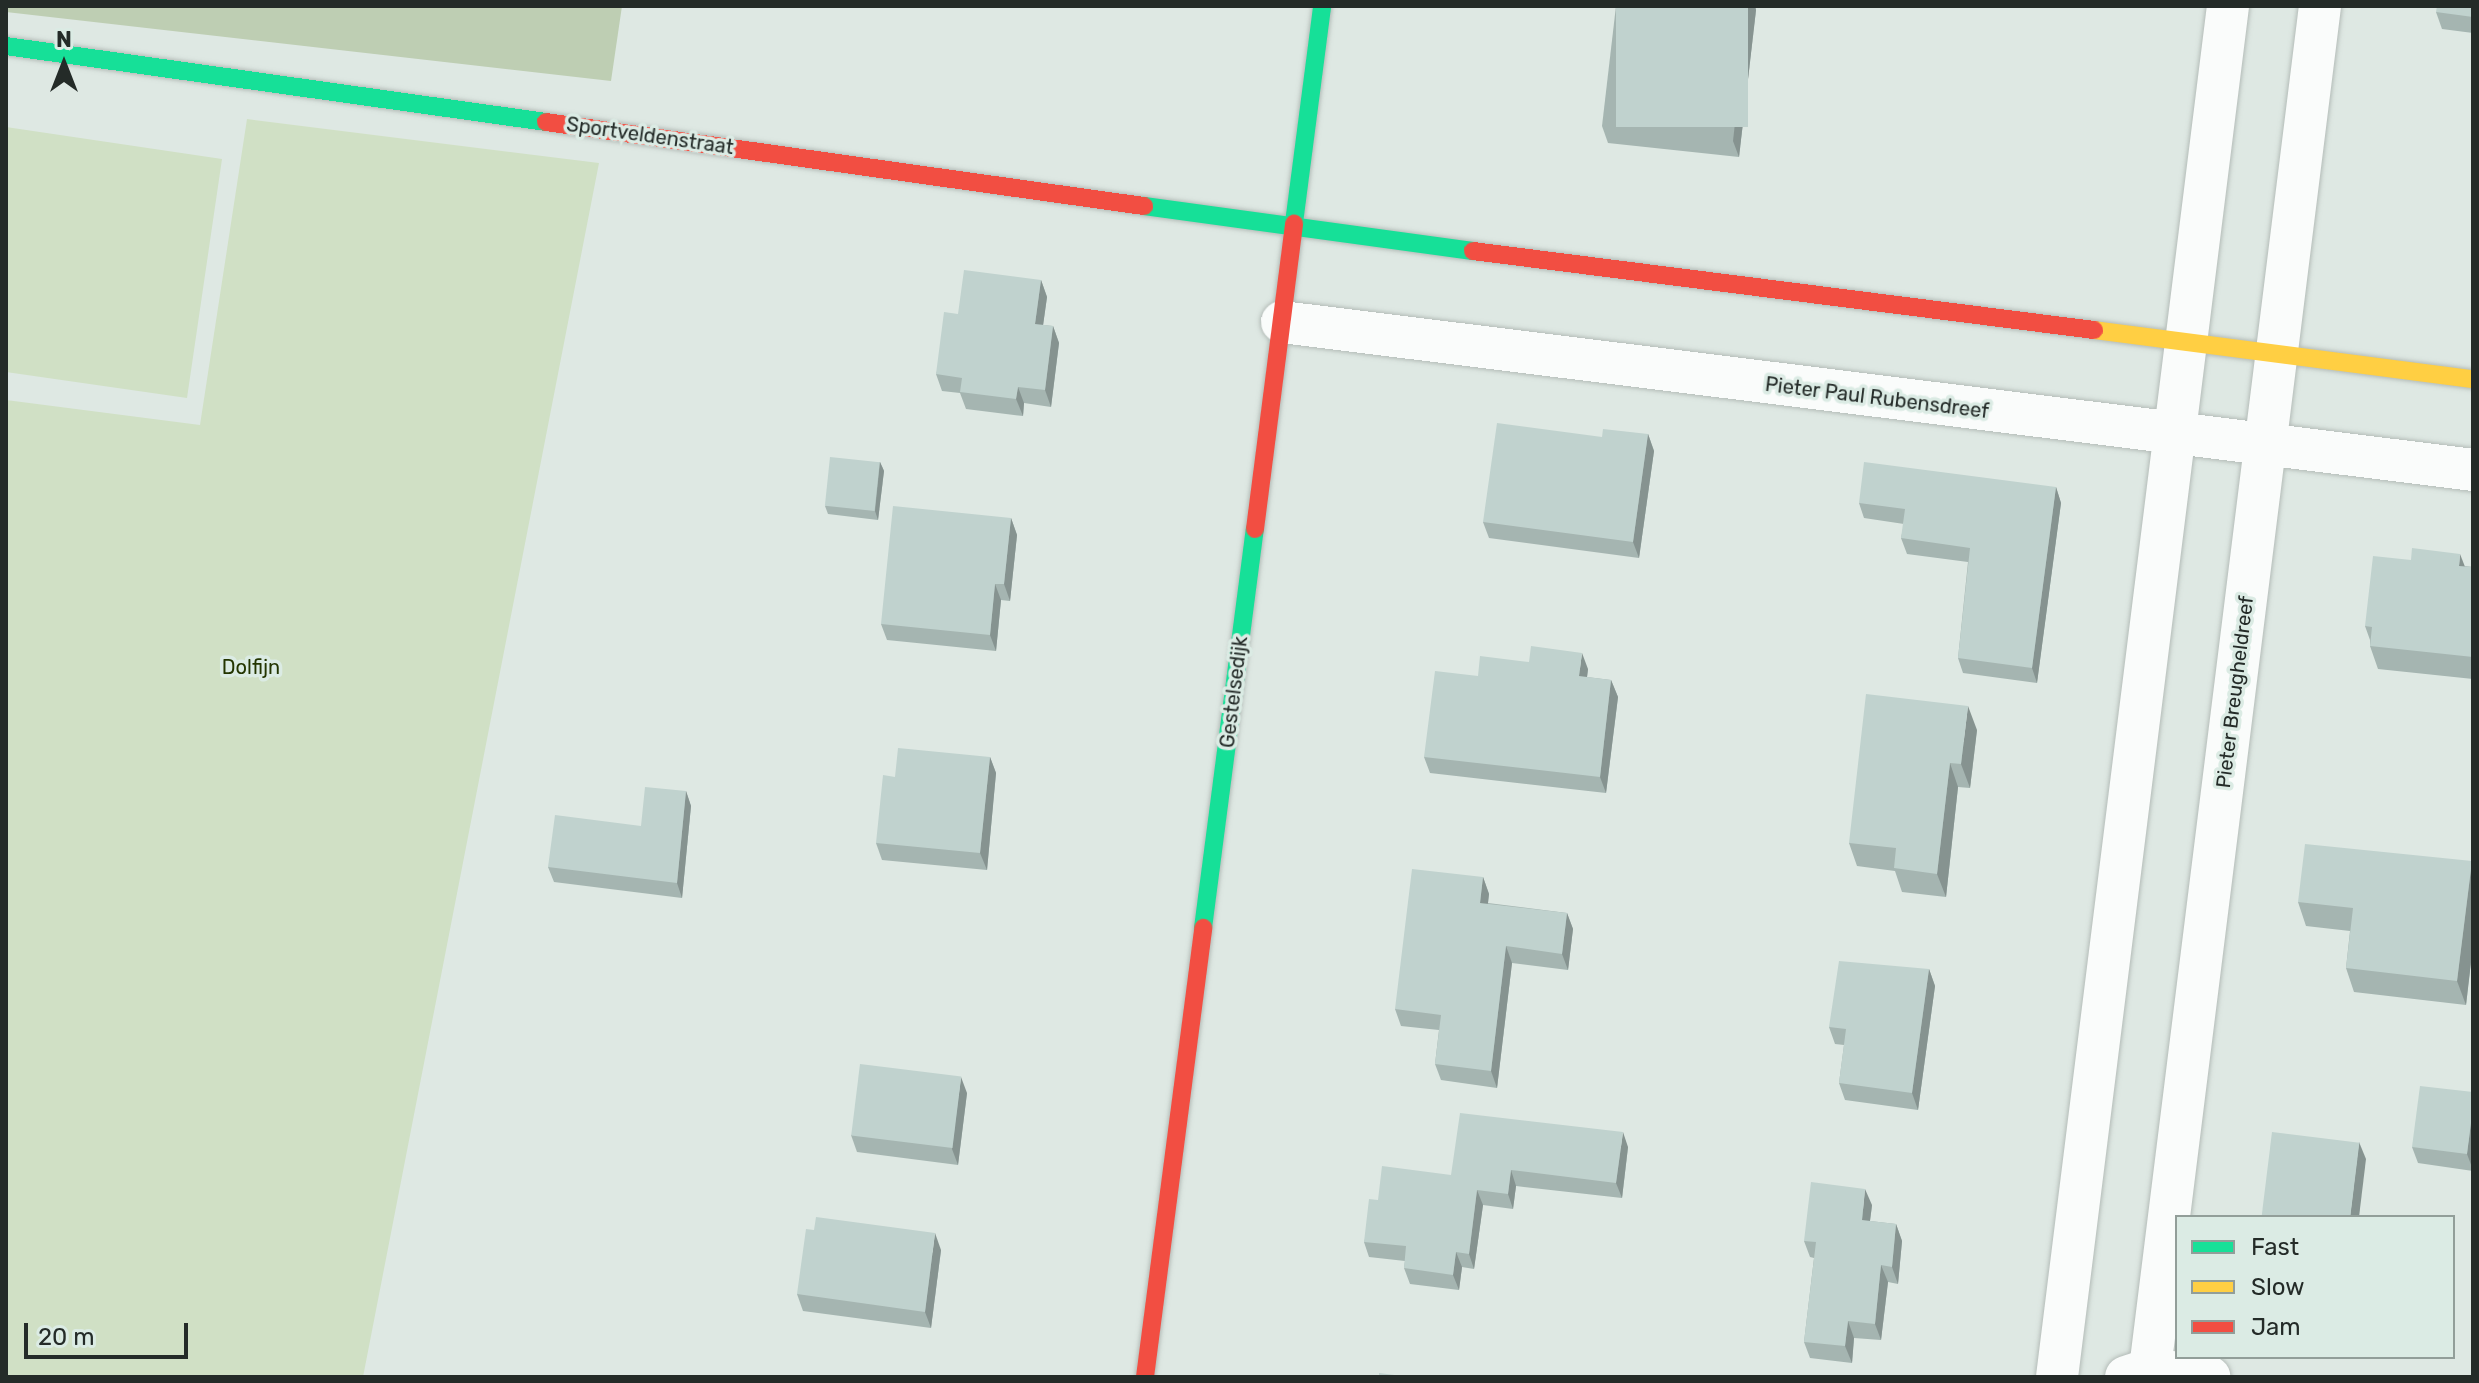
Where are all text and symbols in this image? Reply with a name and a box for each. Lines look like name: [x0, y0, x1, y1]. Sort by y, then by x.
north arrow: [24, 24, 104, 104]
text: N: [56, 26, 72, 53]
street label: Sportveldenstraat: [565, 112, 735, 160]
street label: Pieter Paul Rubensdreef: [1764, 372, 1990, 424]
street label: Pieter Breugheldreef: [2211, 594, 2259, 790]
street label: Gestelsedijk: [1215, 635, 1253, 749]
park label: Dolfijn: [222, 655, 280, 679]
legend: [2175, 1215, 2455, 1359]
text: Fast: [2251, 1233, 2299, 1261]
text: Slow: [2251, 1273, 2304, 1301]
scale bar: [28, 1307, 192, 1357]
text: Jam: [2251, 1313, 2301, 1341]
text: 20 m: [38, 1323, 95, 1351]

